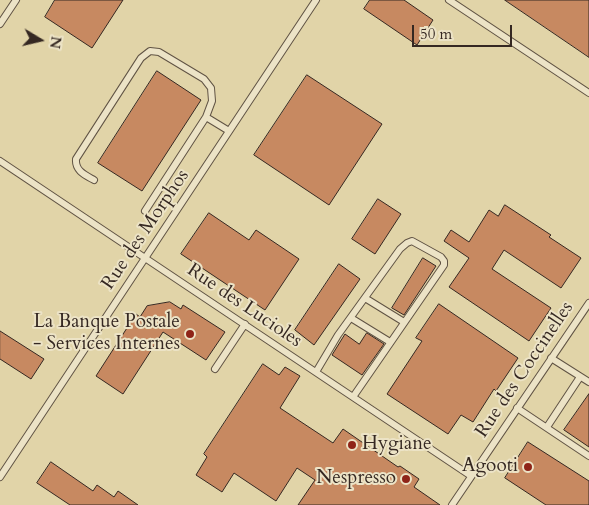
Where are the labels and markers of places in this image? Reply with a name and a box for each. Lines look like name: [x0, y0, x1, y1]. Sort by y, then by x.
place label: La Banque Postale - Services Internes: [33, 312, 180, 356]
marker: La Banque Postale - Services Internes: [184, 328, 196, 340]
place label: Hygiane: [362, 434, 432, 456]
marker: Hygiane: [346, 439, 358, 451]
place label: Agooti: [462, 456, 518, 478]
marker: Agooti: [522, 461, 534, 473]
place label: Nespresso: [316, 468, 396, 490]
marker: Nespresso: [400, 473, 412, 485]

